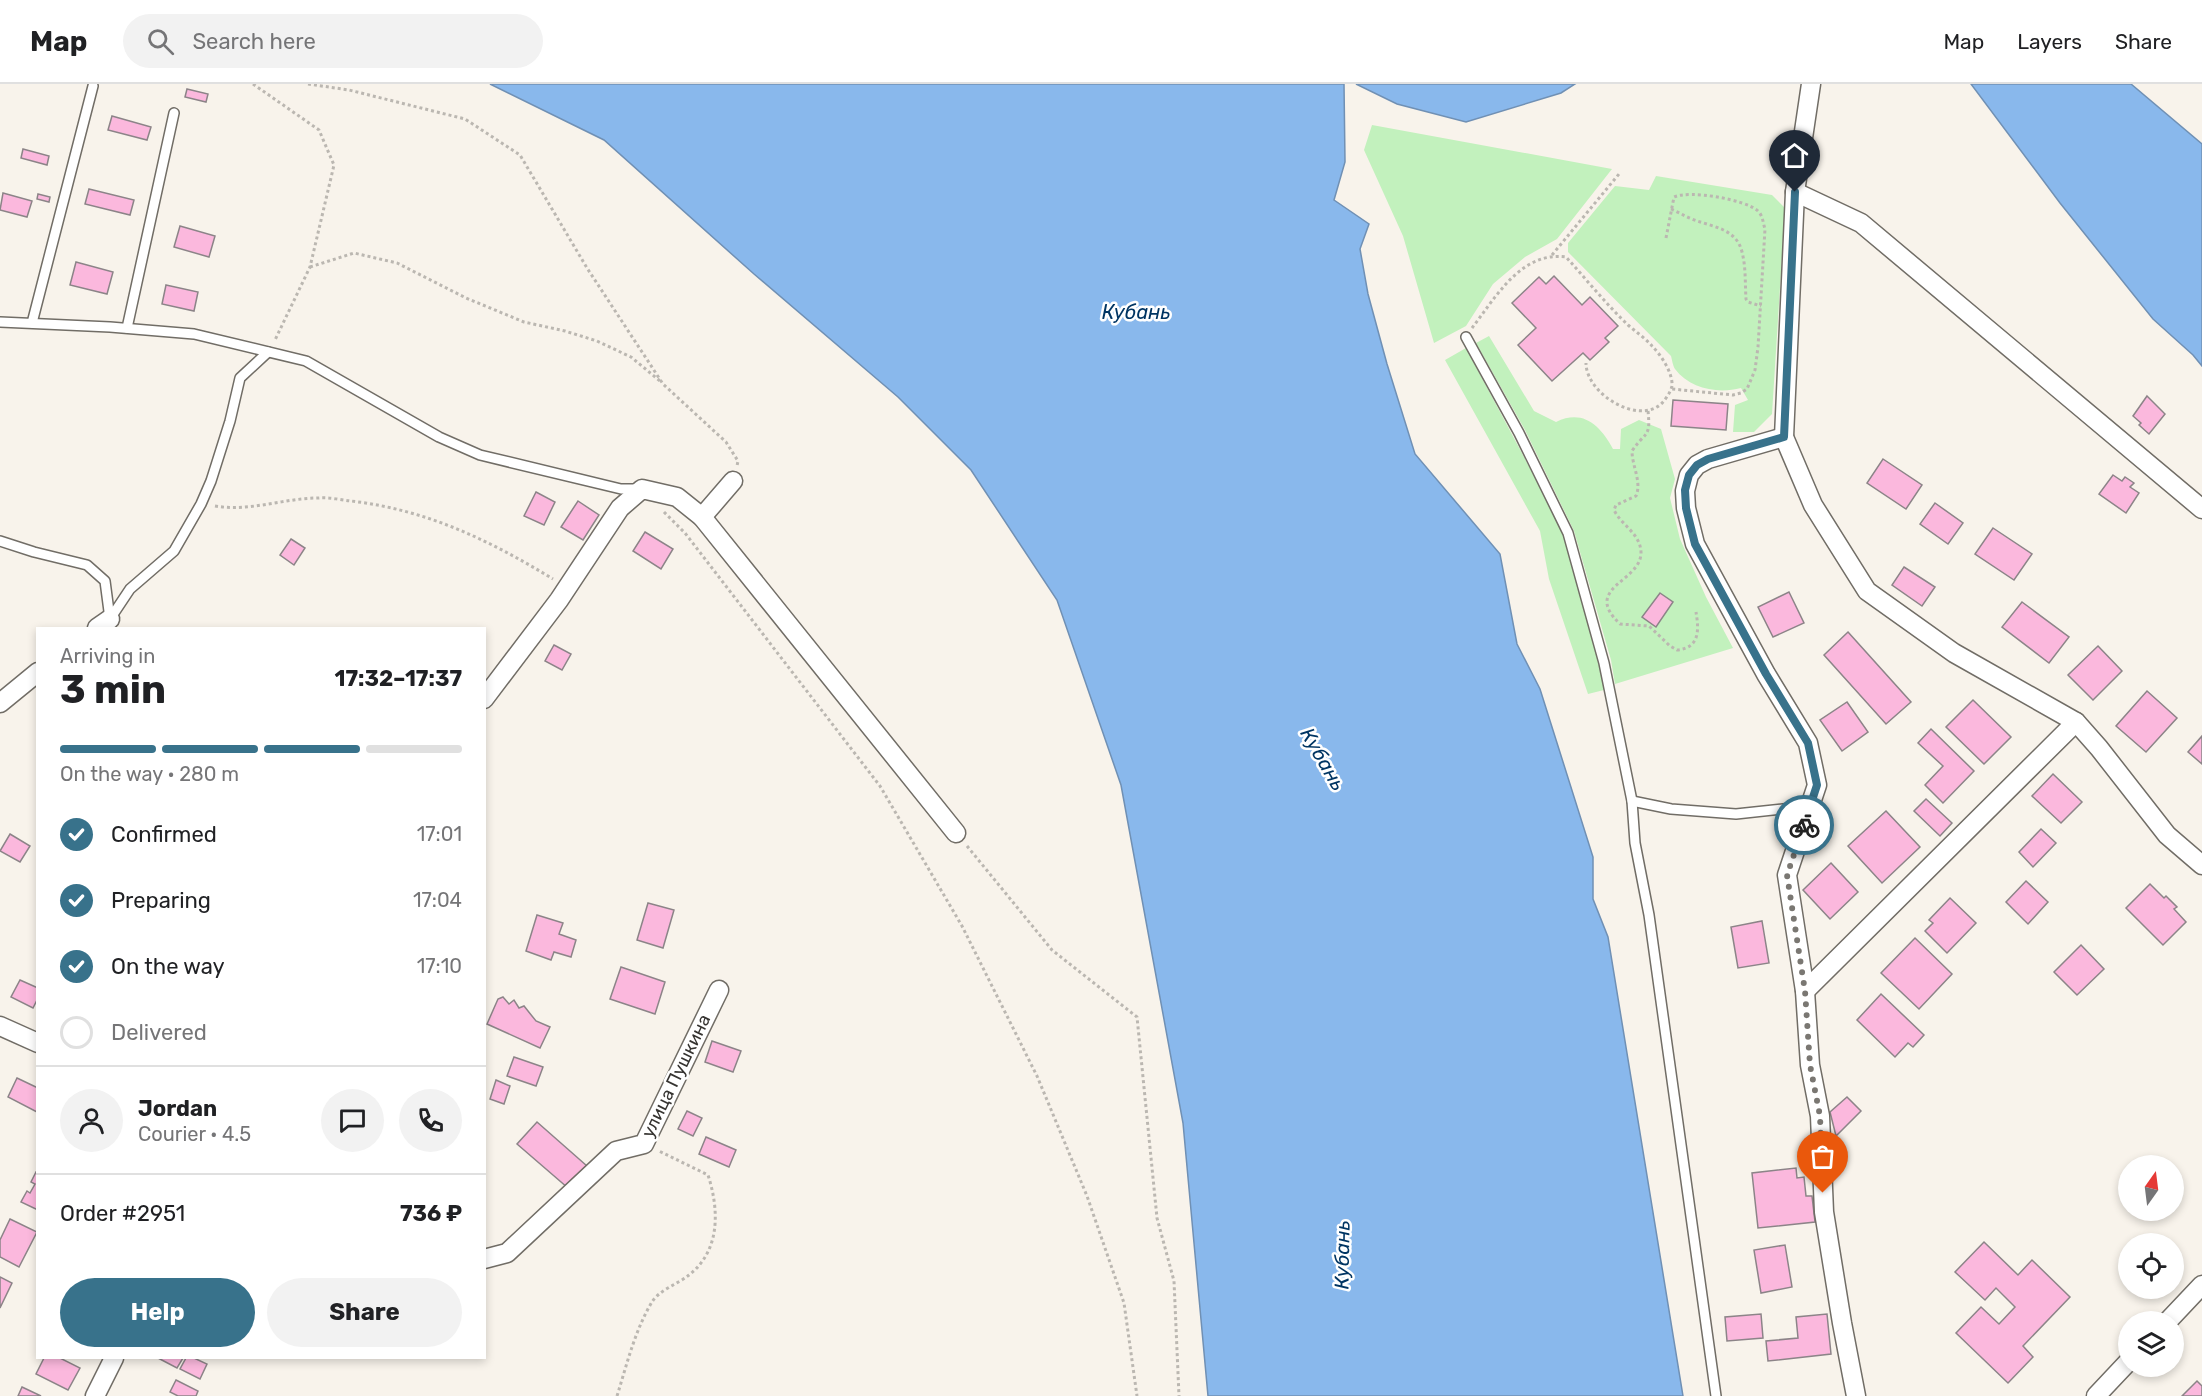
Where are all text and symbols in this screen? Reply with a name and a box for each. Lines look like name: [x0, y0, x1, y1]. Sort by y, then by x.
search box: [123, 14, 543, 68]
text: Map: [30, 25, 87, 58]
icon: search: [144, 25, 177, 58]
text: Search here: [192, 28, 316, 55]
text: Map: [1943, 29, 1984, 54]
text: Layers: [2017, 29, 2082, 54]
text: Share: [2115, 29, 2172, 54]
pin: [1769, 130, 1820, 192]
icon: home: [1778, 139, 1811, 172]
water label: Кубань: [1102, 300, 1170, 324]
text: Arriving in: [60, 644, 155, 668]
text: 17:32–17:37: [335, 665, 462, 692]
text: 3 min: [60, 667, 166, 713]
water label: Кубань: [1295, 723, 1351, 795]
text: On the way · 280 m: [60, 762, 239, 786]
courier: [1774, 795, 1834, 855]
icon: bike: [1788, 809, 1821, 842]
icon: check: [60, 818, 93, 851]
text: Confirmed: [111, 821, 217, 848]
text: 17:01: [417, 822, 462, 846]
icon: check: [60, 884, 93, 917]
text: Preparing: [111, 887, 211, 914]
text: 17:04: [413, 888, 462, 912]
icon: check: [60, 950, 93, 983]
text: On the way: [111, 953, 225, 980]
text: 17:10: [417, 954, 462, 978]
street label: улица Пушкина: [637, 1011, 715, 1141]
text: Delivered: [111, 1019, 207, 1046]
button: person: [60, 1089, 123, 1152]
button: chat: [321, 1089, 384, 1152]
button: phone: [399, 1089, 462, 1152]
text: Jordan: [138, 1095, 217, 1122]
text: Courier · 4.5: [138, 1122, 251, 1146]
pin: [1797, 1131, 1848, 1193]
icon: bag: [1806, 1140, 1839, 1173]
north arrow: [2118, 1155, 2184, 1221]
map controls: [2118, 1155, 2184, 1377]
text: Order #2951: [60, 1200, 185, 1227]
text: 736 ₽: [400, 1200, 462, 1227]
water label: Кубань: [1329, 1220, 1355, 1290]
button: locate: [2118, 1233, 2184, 1299]
button: Help: [60, 1278, 255, 1347]
button: Share: [267, 1278, 462, 1347]
button: layers: [2118, 1311, 2184, 1377]

